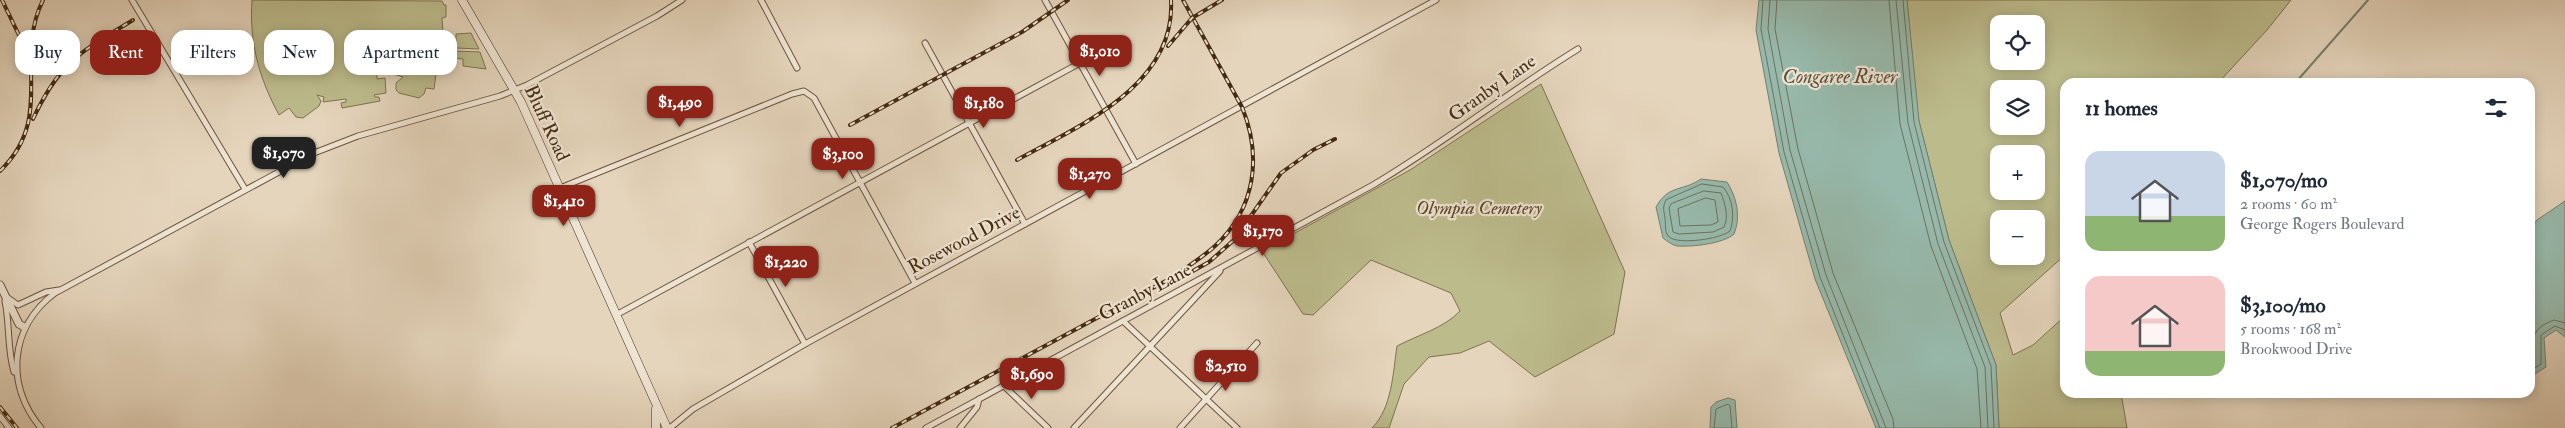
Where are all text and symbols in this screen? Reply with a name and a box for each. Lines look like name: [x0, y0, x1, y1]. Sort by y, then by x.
map controls: [1990, 15, 2045, 265]
button: locate: [1990, 15, 2045, 70]
chip: Buy: [15, 30, 80, 75]
chip: Rent: [90, 30, 161, 75]
chip: Filters: [171, 30, 254, 75]
chip: New: [264, 30, 334, 75]
chip: Apartment: [344, 30, 457, 75]
pin: $1,010: [1059, 34, 1141, 77]
text: $1,010: [1080, 41, 1120, 61]
street label: Granby Lane: [1444, 49, 1540, 127]
water label: Congaree River: [1782, 64, 1899, 89]
button: layers: [1990, 80, 2045, 135]
street label: Bluff Road: [519, 81, 575, 166]
pin: $1,490: [639, 86, 721, 128]
pin: $1,180: [943, 86, 1025, 129]
text: $1,490: [658, 92, 702, 112]
text: $1,180: [964, 93, 1004, 113]
icon: filters: [2482, 94, 2510, 122]
text: 11 homes: [2085, 95, 2158, 122]
pin: $1,070: [243, 136, 325, 179]
pin: $3,100: [802, 138, 884, 180]
text: $1,070: [263, 143, 305, 163]
text: $3,100: [822, 144, 864, 164]
button: +: [1990, 145, 2045, 200]
pin: $1,270: [1049, 158, 1131, 200]
text: $1,270: [1069, 164, 1111, 184]
text: $1,070/mo: [2240, 167, 2327, 194]
icon: home: [2125, 171, 2185, 231]
pin: $1,410: [523, 184, 605, 227]
text: $1,410: [543, 191, 585, 211]
text: 2 rooms · 60 m²: [2240, 194, 2337, 214]
park label: Olympia Cemetery: [1416, 196, 1543, 220]
street label: Rosewood Drive: [904, 200, 1024, 280]
button: −: [1990, 210, 2045, 265]
pin: $1,170: [1222, 214, 1304, 257]
text: George Rogers Boulevard: [2240, 214, 2404, 234]
text: $1,170: [1243, 221, 1283, 241]
pin: $1,220: [745, 246, 827, 288]
text: $1,220: [765, 252, 808, 272]
street label: Granby Lane: [1095, 258, 1195, 326]
text: $3,100/mo: [2240, 292, 2326, 319]
icon: home: [2125, 296, 2185, 356]
text: 5 rooms · 168 m²: [2240, 319, 2341, 339]
text: Brookwood Drive: [2240, 339, 2352, 359]
pin: $2,510: [1185, 350, 1267, 392]
text: $2,510: [1205, 356, 1247, 376]
pin: $1,690: [991, 358, 1073, 400]
text: $1,690: [1010, 364, 1054, 384]

